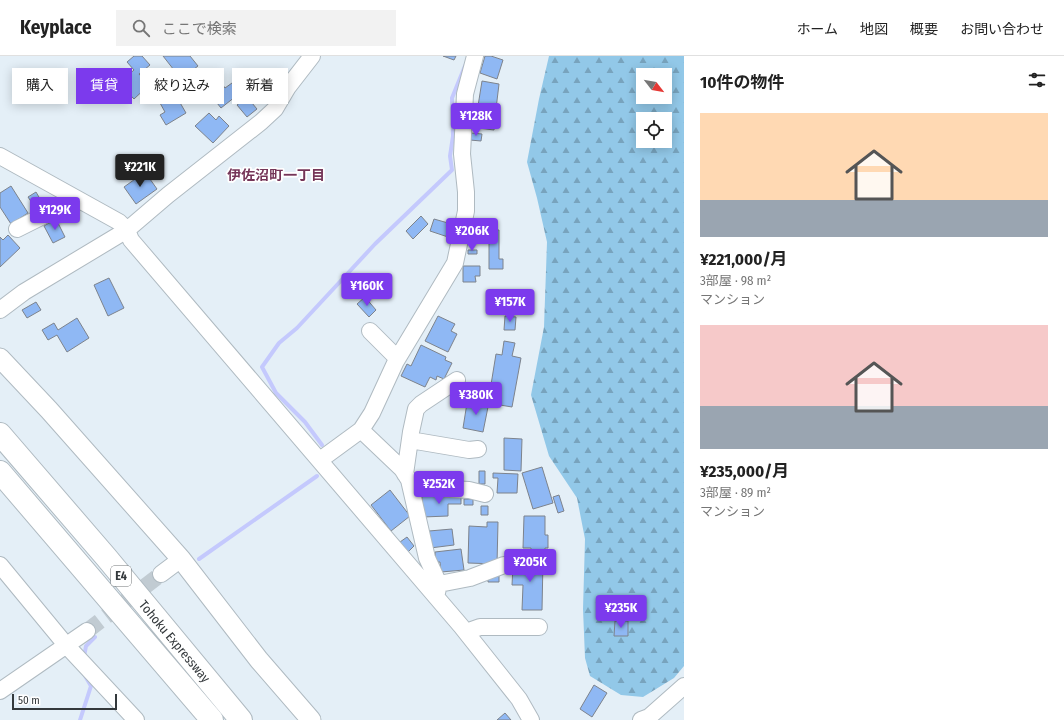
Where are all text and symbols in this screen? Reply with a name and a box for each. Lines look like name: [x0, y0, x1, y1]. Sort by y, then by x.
search box: [116, 10, 396, 46]
text: Keyplace: [20, 16, 92, 39]
icon: search: [130, 17, 152, 39]
text: ここで検索: [162, 20, 237, 38]
text: ホーム: [796, 21, 838, 38]
text: 地図: [860, 21, 888, 38]
text: 概要: [910, 21, 938, 38]
text: お問い合わせ: [960, 21, 1044, 38]
chip: 購入: [12, 68, 68, 104]
chip: 賃貸: [76, 68, 132, 104]
chip: 絞り込み: [140, 68, 224, 104]
chip: 新着: [232, 68, 288, 104]
north arrow: [636, 68, 672, 104]
map controls: [636, 68, 672, 148]
icon: filters: [1026, 69, 1048, 91]
text: 10件の物件: [700, 72, 784, 93]
pin: ¥128K: [448, 103, 504, 137]
text: ¥128K: [460, 108, 492, 123]
button: locate: [636, 112, 672, 148]
icon: home: [838, 139, 910, 211]
pin: ¥221K: [112, 154, 168, 188]
text: ¥221K: [124, 159, 156, 174]
district label: 伊佐沼町一丁目: [227, 167, 325, 184]
pin: ¥129K: [27, 197, 83, 231]
text: ¥129K: [39, 202, 71, 217]
pin: ¥206K: [444, 218, 500, 252]
text: ¥206K: [455, 223, 489, 238]
text: ¥221,000/月: [700, 249, 788, 270]
pin: ¥160K: [339, 273, 395, 307]
text: 3部屋 · 98 m²: [700, 273, 771, 288]
text: ¥160K: [350, 278, 384, 293]
pin: ¥157K: [482, 289, 538, 323]
text: マンション: [700, 292, 765, 307]
text: ¥157K: [494, 294, 526, 309]
icon: home: [838, 351, 910, 423]
pin: ¥380K: [448, 382, 504, 416]
text: ¥380K: [459, 387, 493, 402]
text: ¥235,000/月: [700, 461, 789, 482]
pin: ¥252K: [411, 471, 467, 505]
text: ¥252K: [423, 476, 455, 491]
text: 3部屋 · 89 m²: [700, 485, 771, 500]
text: マンション: [700, 504, 765, 519]
pin: ¥205K: [502, 549, 558, 583]
text: ¥205K: [513, 554, 547, 569]
road number: E4: [111, 566, 131, 586]
pin: ¥235K: [593, 595, 649, 629]
street label: Tohoku Expressway: [136, 597, 213, 685]
text: ¥235K: [605, 600, 637, 615]
scale bar: [12, 692, 117, 711]
text: 50 m: [18, 694, 40, 707]

